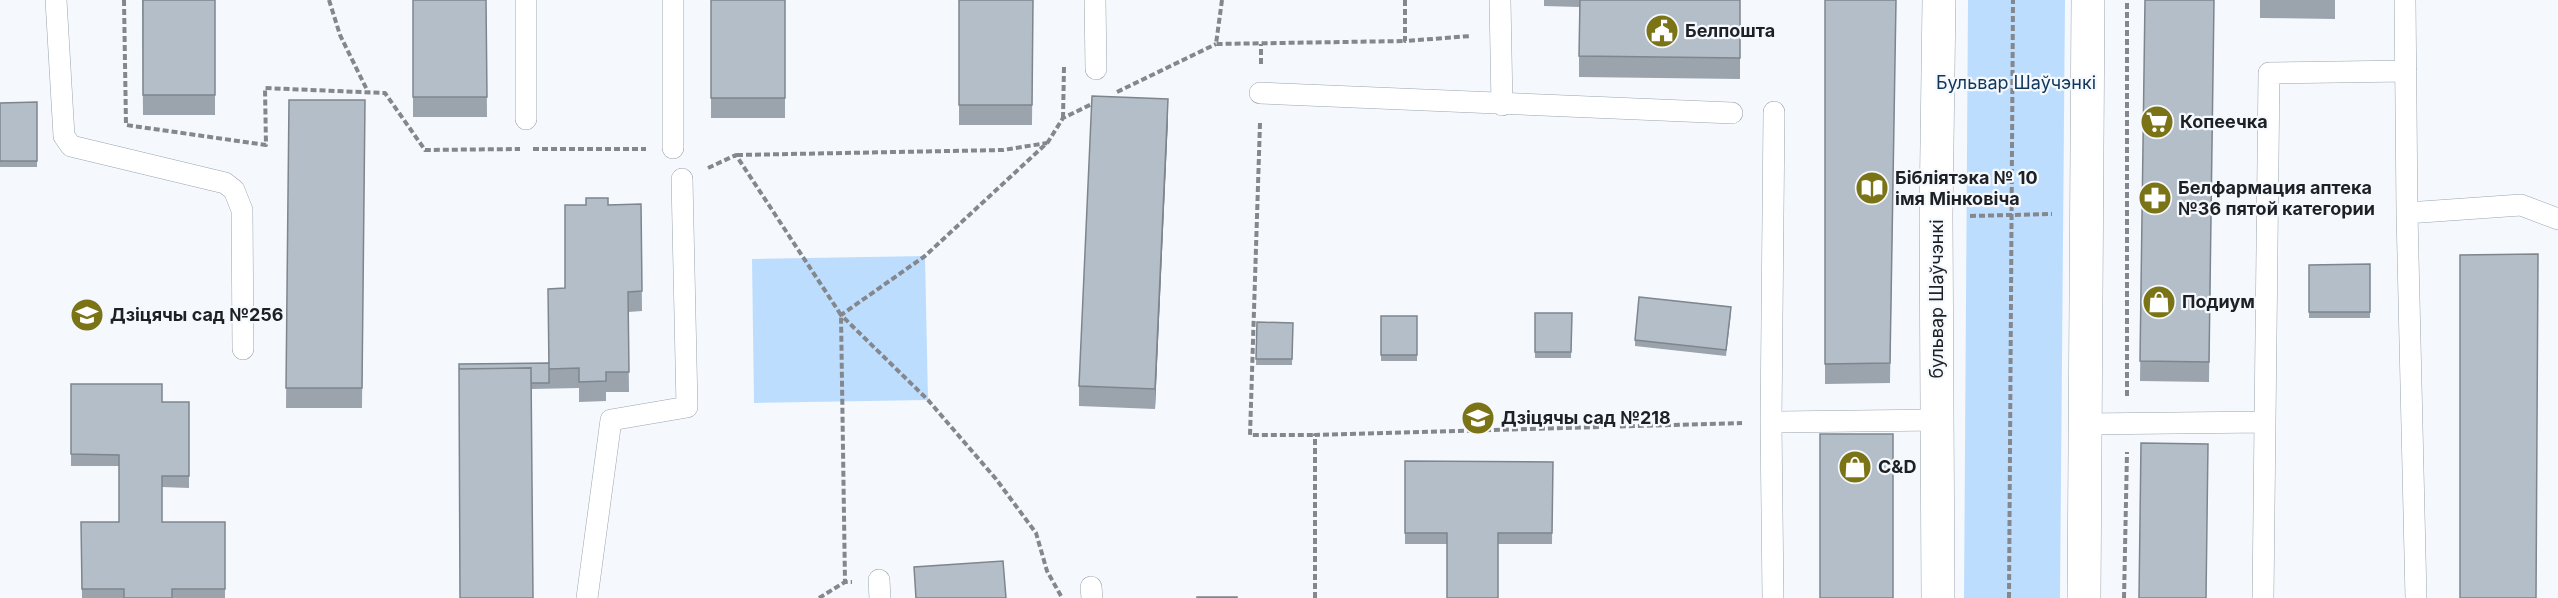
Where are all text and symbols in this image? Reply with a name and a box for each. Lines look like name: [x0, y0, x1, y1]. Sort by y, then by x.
public building icon: Белпошта: [1644, 13, 1680, 49]
place label: Белпошта: [1685, 20, 1775, 41]
park label: Бульвар Шаўчэнкі: [1936, 72, 2096, 93]
supermarket icon: Копеечка: [2139, 104, 2175, 140]
place label: Копеечка: [2180, 111, 2268, 132]
place label: Бібліятэка № 10 імя Мінковіча: [1895, 167, 2038, 209]
library icon: Бібліятэка № 10 імя Мінковіча: [1854, 170, 1890, 206]
place label: Белфармация аптека №36 пятой категории: [2178, 177, 2375, 219]
pharmacy icon: Белфармация аптека №36 пятой категории: [2137, 180, 2173, 216]
street label: бульвар Шаўчэнкі: [1926, 219, 1947, 379]
shop icon: Подиум: [2141, 284, 2177, 320]
place label: Подиум: [2182, 291, 2255, 312]
school or university icon: Дзіцячы сад №256: [69, 297, 105, 333]
place label: Дзіцячы сад №256: [110, 304, 284, 325]
school or university icon: Дзіцячы сад №218: [1460, 400, 1496, 436]
place label: Дзіцячы сад №218: [1501, 407, 1671, 428]
shop icon: C&D: [1837, 449, 1873, 485]
place label: C&D: [1878, 456, 1916, 477]

